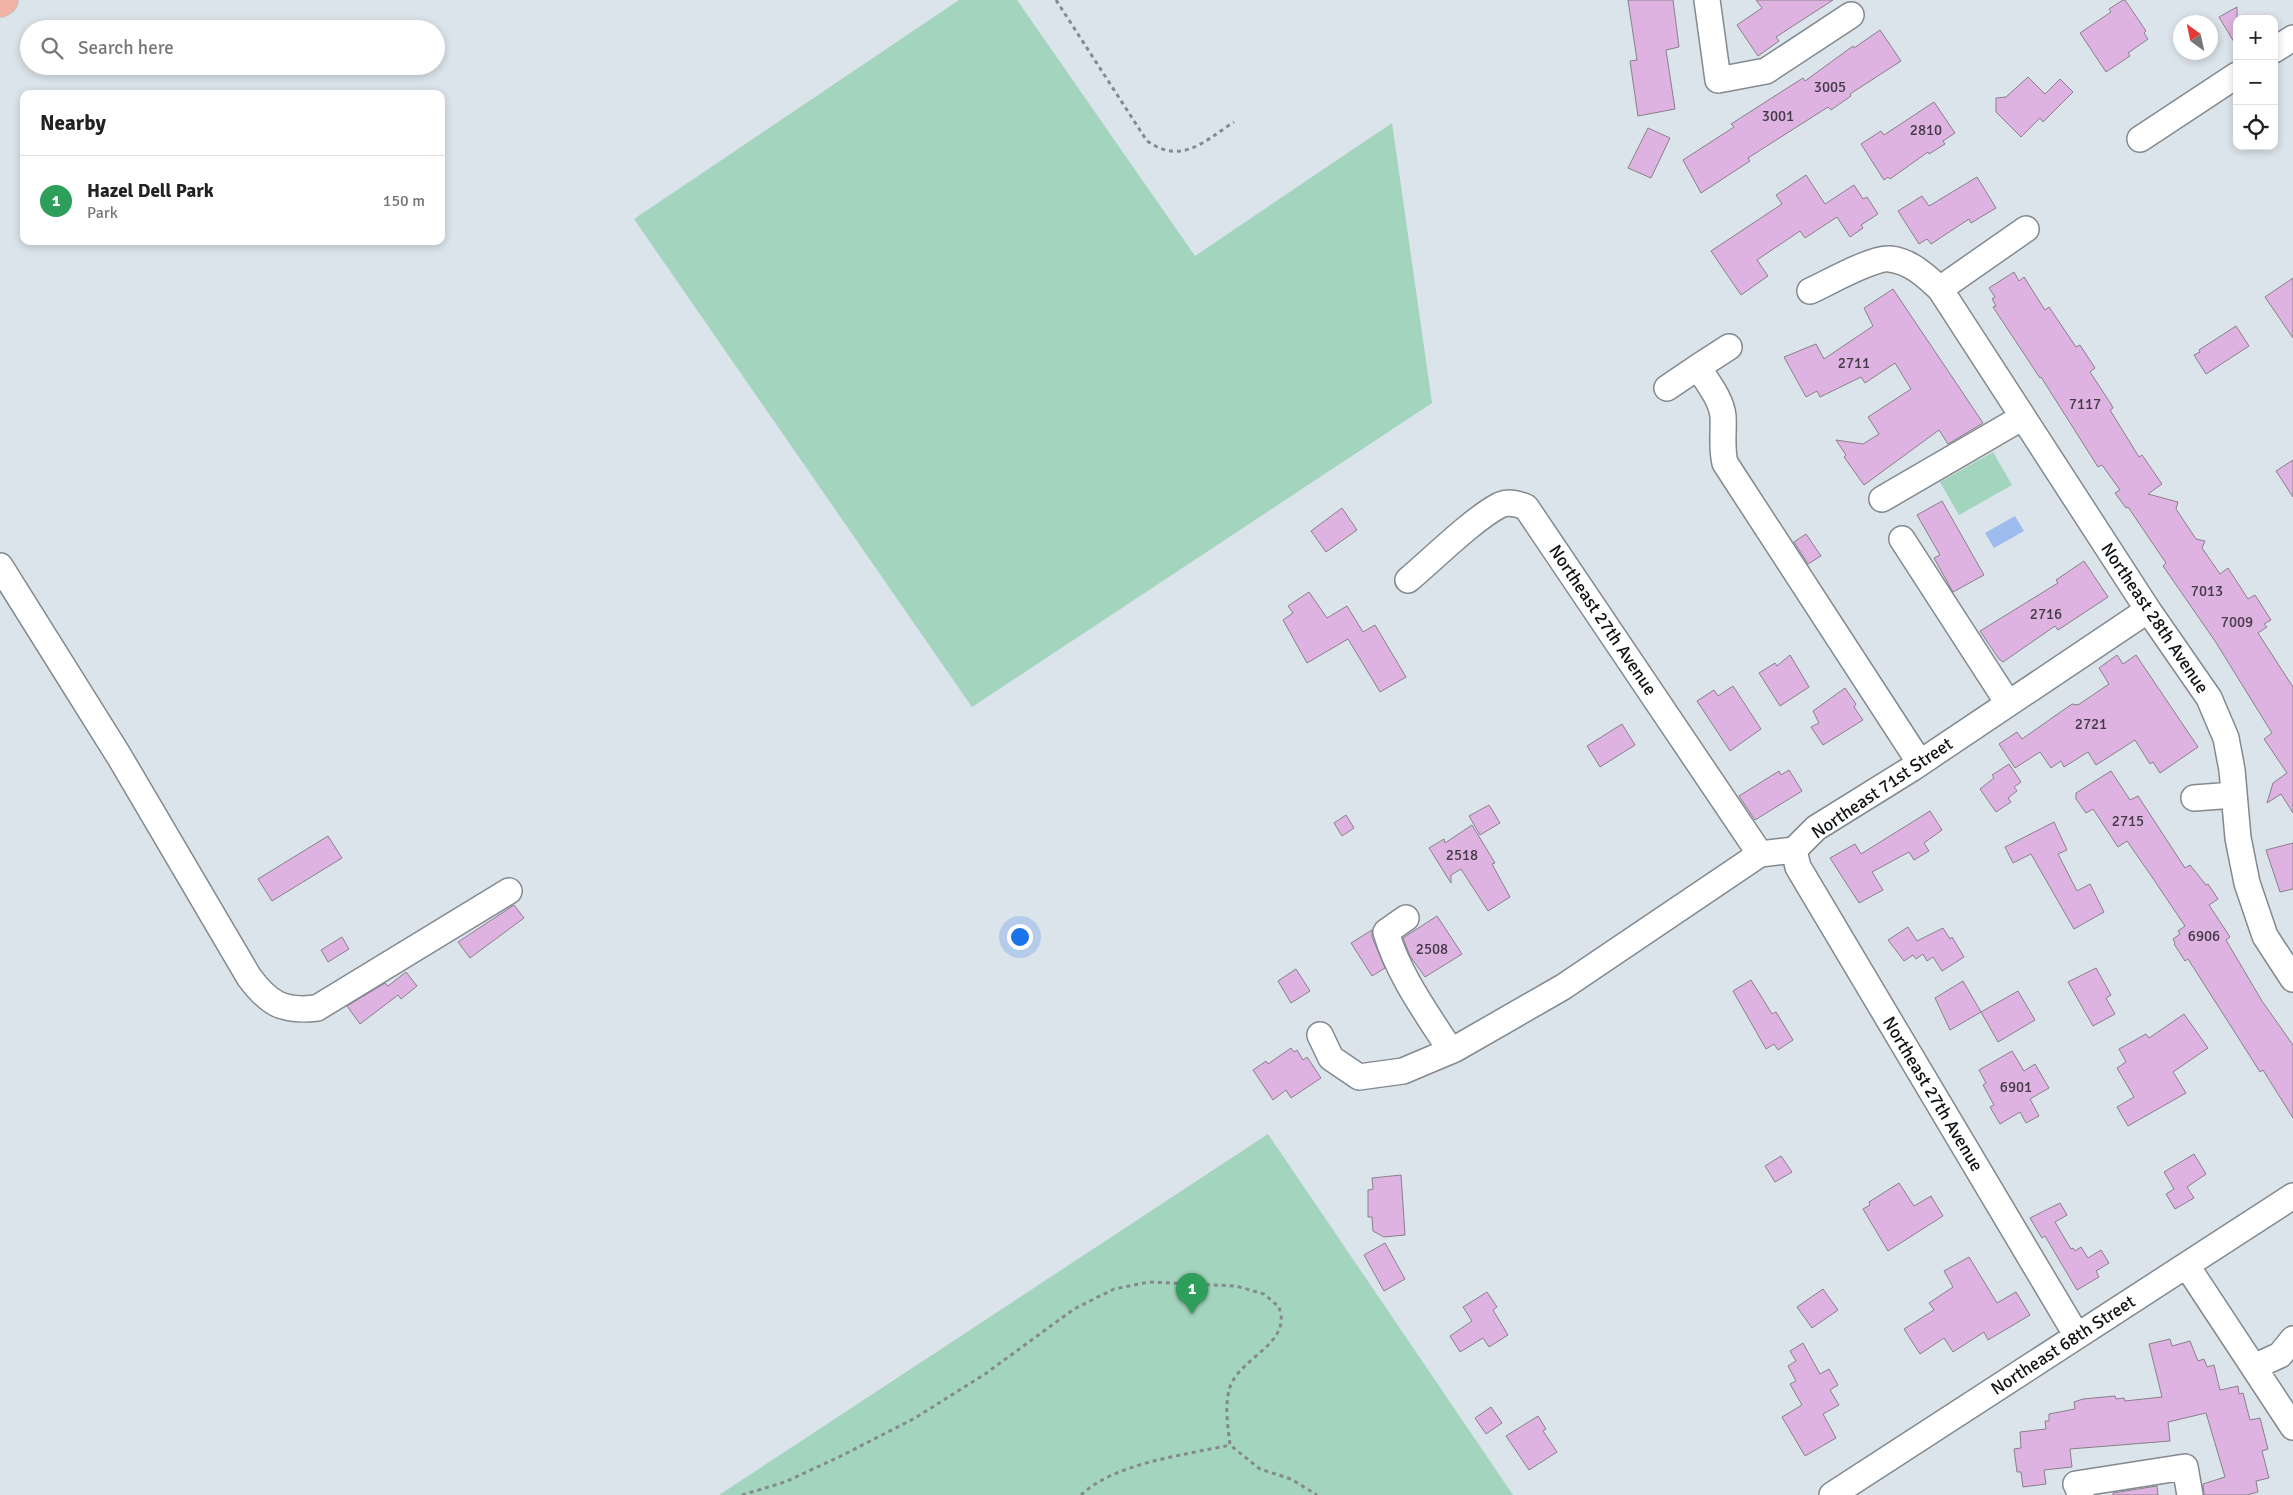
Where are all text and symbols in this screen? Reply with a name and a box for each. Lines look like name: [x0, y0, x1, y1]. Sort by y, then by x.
north arrow: [2173, 15, 2218, 60]
map controls: [2233, 15, 2278, 150]
button: +: [2233, 15, 2278, 60]
search box: [20, 20, 445, 75]
icon: search: [38, 34, 66, 62]
text: Search here: [78, 36, 174, 60]
button: −: [2233, 60, 2278, 105]
house number: 3005: [1814, 78, 1846, 96]
button: locate: [2233, 105, 2278, 150]
house number: 3001: [1762, 107, 1794, 125]
text: Nearby: [40, 110, 106, 136]
house number: 2810: [1910, 121, 1942, 139]
text: Hazel Dell Park: [87, 179, 214, 203]
text: 1: [52, 191, 60, 211]
text: 150 m: [383, 191, 425, 211]
text: Park: [87, 203, 118, 223]
house number: 2711: [1838, 354, 1870, 372]
house number: 7117: [2069, 395, 2101, 413]
street label: Northeast 28th Avenue: [2096, 539, 2214, 697]
street label: Northeast 27th Avenue: [1544, 541, 1662, 699]
house number: 7013: [2191, 582, 2223, 600]
house number: 2716: [2030, 605, 2062, 623]
house number: 7009: [2221, 613, 2253, 631]
house number: 2721: [2075, 715, 2107, 733]
street label: Northeast 71st Street: [1807, 733, 1957, 843]
house number: 2715: [2112, 812, 2144, 830]
house number: 2518: [1446, 846, 1478, 864]
your location: [1007, 924, 1033, 950]
house number: 6906: [2188, 927, 2220, 945]
house number: 2508: [1416, 940, 1448, 958]
street label: Northeast 27th Avenue: [1878, 1013, 1988, 1175]
house number: 6901: [2000, 1078, 2032, 1096]
pin: 1: [1176, 1273, 1208, 1314]
street label: Northeast 68th Street: [1987, 1290, 2139, 1400]

